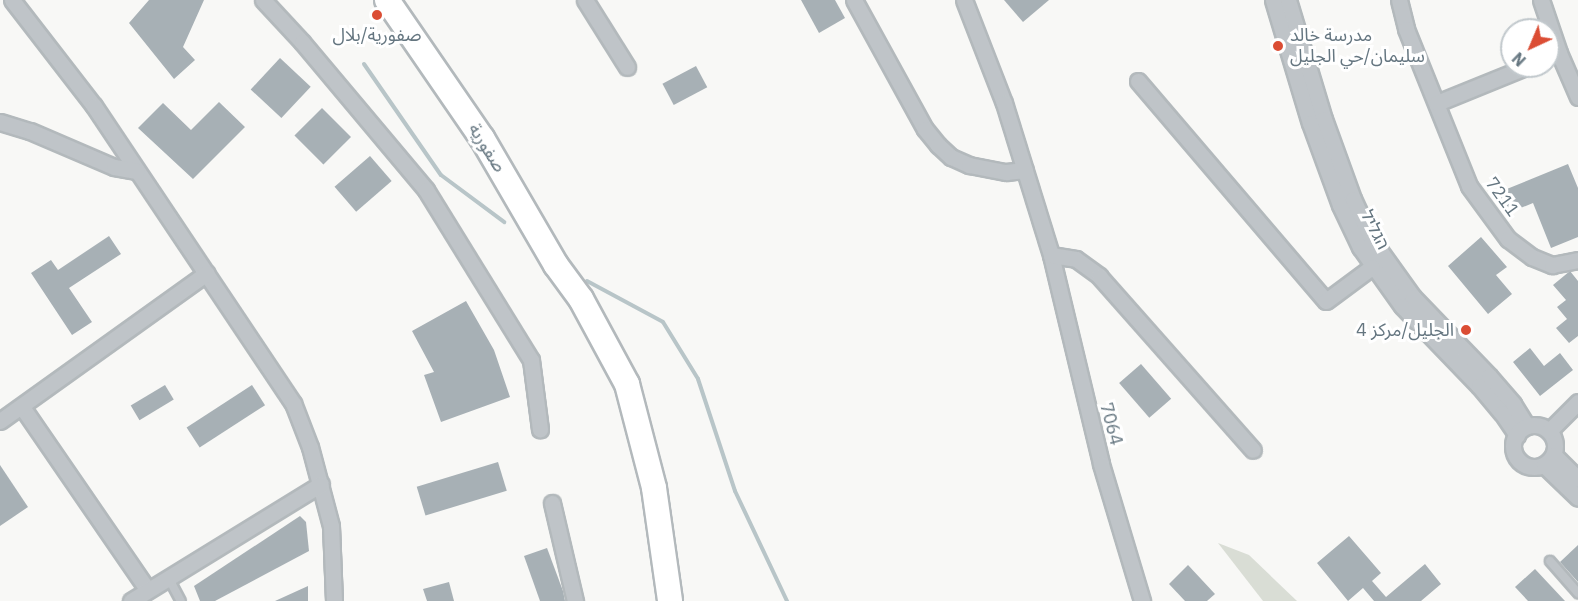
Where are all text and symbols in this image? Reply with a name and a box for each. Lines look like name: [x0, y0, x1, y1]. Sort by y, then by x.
marker: صفورية/بلال: [370, 8, 384, 22]
north arrow: [1500, 18, 1560, 78]
place label: صفورية/بلال: [333, 24, 421, 46]
place label: مدرسة خالد سليمان/حي الجليل: [1290, 25, 1425, 68]
marker: مدرسة خالد سليمان/حي الجليل: [1271, 39, 1285, 53]
text: N: [1508, 48, 1530, 71]
street label: صفورية: [464, 119, 510, 177]
street label: 7211: [1481, 173, 1523, 221]
street label: הגליל: [1356, 207, 1394, 253]
place label: الجليل/مركز 4: [1356, 319, 1454, 341]
marker: الجليل/مركز 4: [1459, 323, 1473, 337]
street label: 7064: [1095, 400, 1127, 448]

